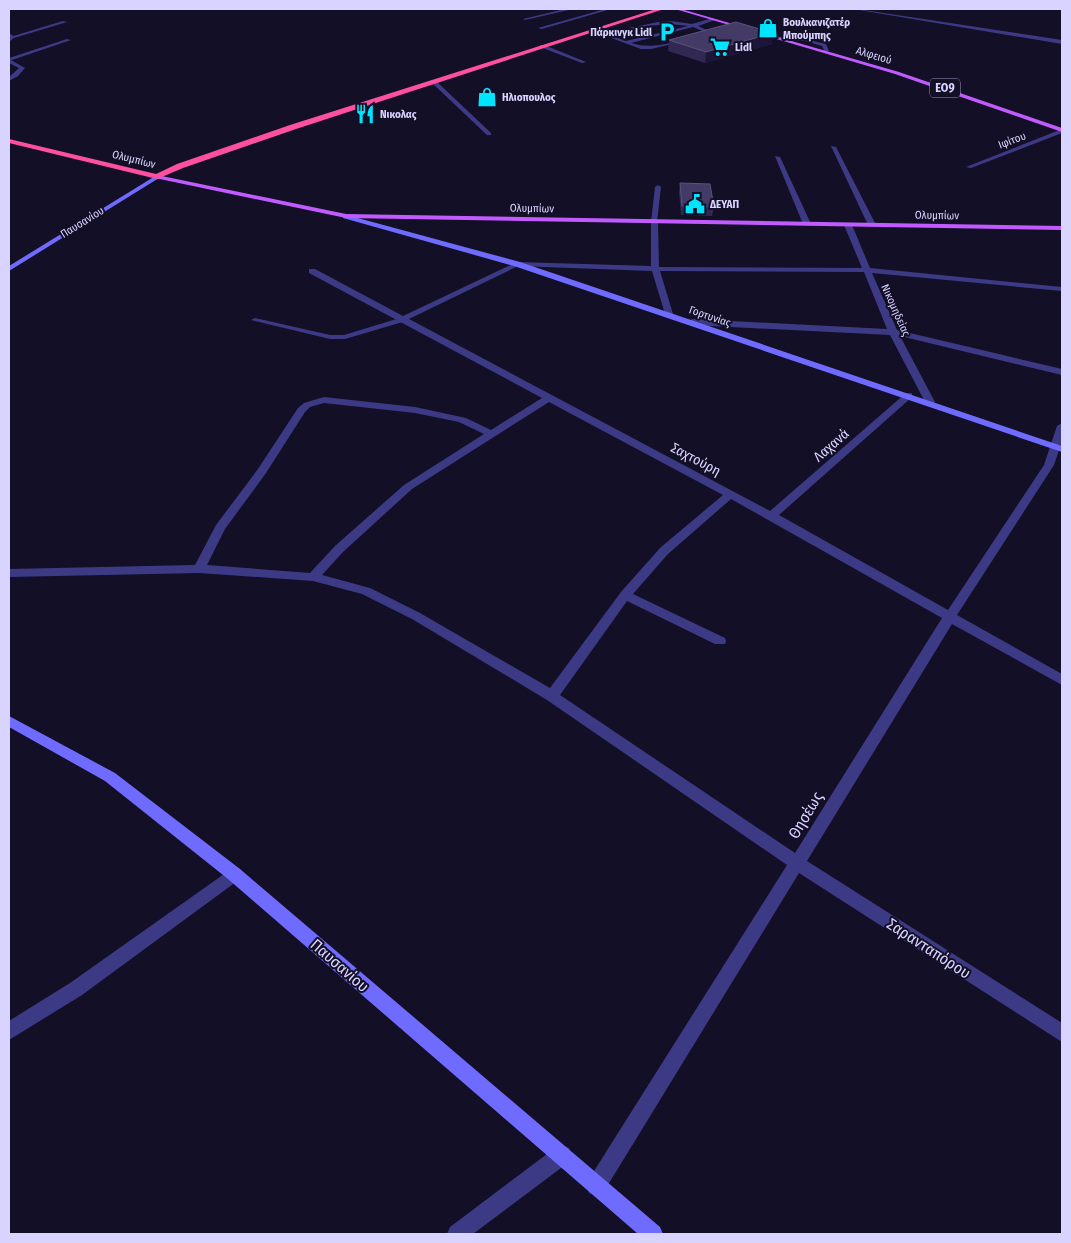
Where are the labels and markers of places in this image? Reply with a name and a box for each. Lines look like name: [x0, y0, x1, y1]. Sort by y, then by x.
place label: Βουλκανιζατέρ Μπούμπης: [783, 16, 850, 42]
shop icon: Βουλκανιζατέρ Μπούμπης: [757, 17, 779, 39]
parking icon: Πάρκινγκ Lidl: [656, 21, 678, 43]
place label: Πάρκινγκ Lidl: [590, 26, 653, 39]
supermarket icon: Lidl: [709, 36, 731, 58]
place label: Lidl: [735, 41, 753, 54]
shop icon: Ηλιοπουλος: [476, 86, 498, 108]
place label: Ηλιοπουλος: [502, 91, 556, 104]
restaurant icon: Νικολας: [354, 103, 376, 125]
place label: Νικολας: [380, 108, 417, 121]
public building icon: ΔΕΥΑΠ: [684, 193, 706, 215]
place label: ΔΕΥΑΠ: [709, 198, 740, 211]

